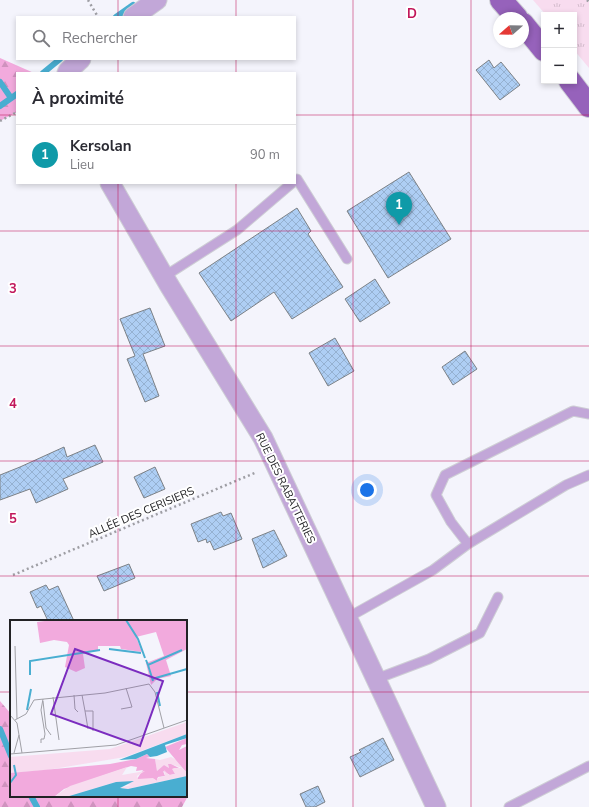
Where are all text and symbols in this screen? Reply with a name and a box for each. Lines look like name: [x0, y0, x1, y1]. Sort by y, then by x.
text: D: [407, 5, 417, 23]
north arrow: [493, 12, 529, 48]
map controls: [541, 12, 577, 84]
button: +: [541, 12, 577, 48]
search box: [16, 16, 296, 60]
icon: search: [30, 27, 52, 49]
text: Rechercher: [62, 28, 137, 48]
button: −: [541, 48, 577, 84]
text: À proximité: [32, 87, 124, 110]
text: Kersolan: [70, 136, 131, 156]
text: 1: [41, 146, 49, 164]
text: 90 m: [250, 146, 280, 164]
text: Lieu: [70, 156, 94, 174]
pin: 1: [386, 192, 412, 225]
text: 3: [9, 280, 17, 298]
text: 4: [9, 395, 17, 413]
street label: RUE DES RABATTERIES: [252, 430, 319, 546]
your location: [357, 480, 377, 500]
street label: ALLÉE DES CERISIERS: [86, 482, 197, 542]
text: 5: [9, 510, 17, 528]
inset map: [10, 620, 187, 797]

